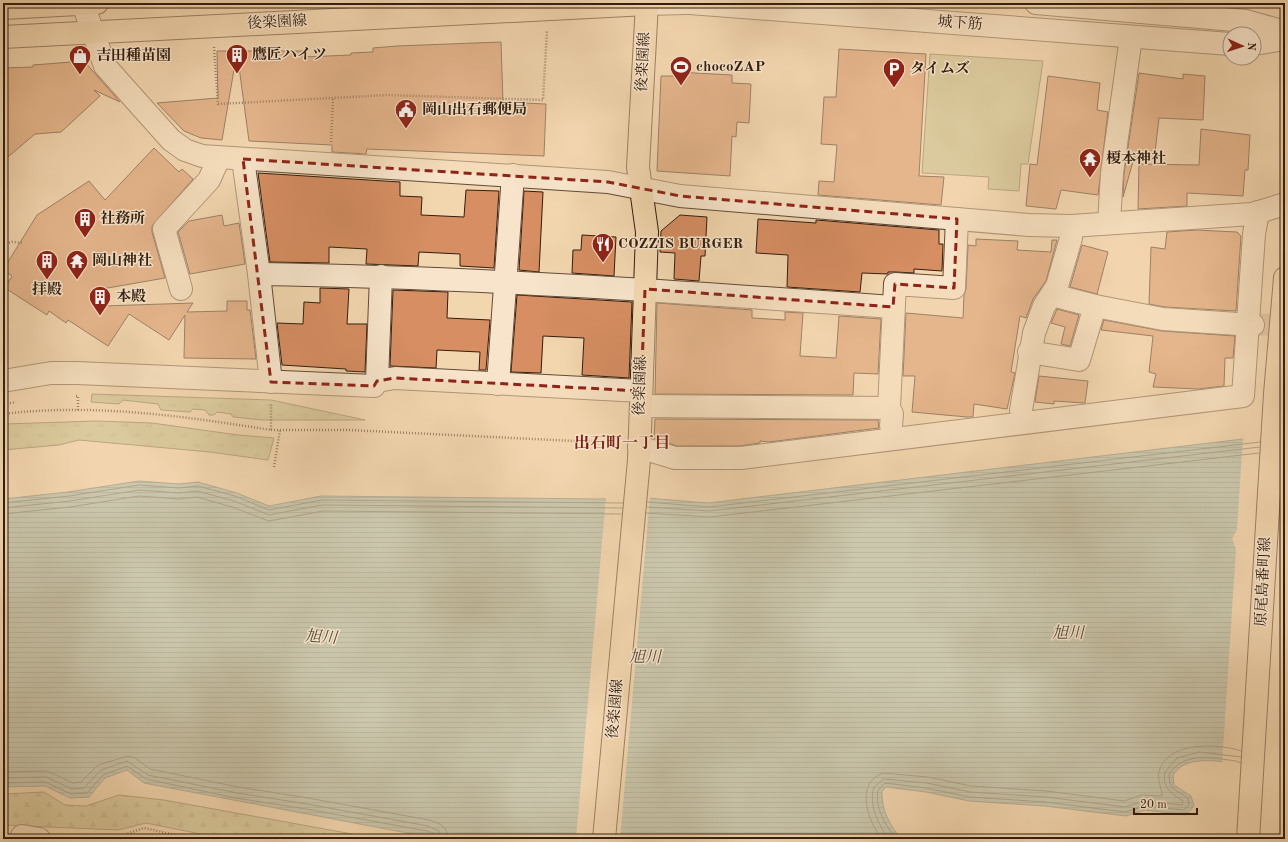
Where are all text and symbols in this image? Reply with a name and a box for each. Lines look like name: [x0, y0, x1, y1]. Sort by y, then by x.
street label: 後楽園線: [247, 12, 307, 32]
street label: 城下筋: [937, 13, 983, 33]
north arrow: [1222, 26, 1262, 66]
street label: 後楽園線: [633, 32, 653, 92]
building icon: 鷹匠ハイツ: [224, 42, 250, 75]
text: N: [1245, 42, 1256, 52]
shop icon: 吉田種苗園: [67, 43, 93, 76]
place label: 鷹匠ハイツ: [252, 46, 327, 63]
place label: 吉田種苗園: [96, 47, 171, 64]
sports icon: chocoZAP: [668, 54, 694, 87]
parking icon: タイムズ: [881, 56, 907, 89]
place label: chocoZAP: [696, 60, 765, 75]
place label: タイムズ: [910, 60, 970, 77]
public building icon: 岡山出石郵便局: [393, 97, 419, 130]
place label: 岡山出石郵便局: [422, 101, 527, 118]
temple icon: 榎本神社: [1077, 146, 1103, 179]
place label: 榎本神社: [1106, 150, 1166, 167]
building icon: 社務所: [72, 206, 98, 239]
place label: 社務所: [100, 210, 145, 227]
restaurant icon: COZZIS BURGER: [590, 231, 616, 264]
place label: COZZIS BURGER: [618, 237, 743, 252]
building icon: 拝殿: [34, 248, 60, 281]
temple icon: 岡山神社: [64, 248, 90, 281]
place label: 岡山神社: [92, 252, 152, 269]
place label: 拝殿: [32, 281, 62, 298]
building icon: 本殿: [87, 284, 113, 317]
place label: 本殿: [116, 288, 146, 305]
street label: 後楽園線: [630, 356, 650, 416]
district label: 出石町一丁目: [574, 434, 670, 452]
street label: 原尾島番町線: [1252, 537, 1274, 627]
water label: 旭川: [1052, 624, 1086, 642]
water label: 旭川: [304, 627, 340, 647]
water label: 旭川: [629, 648, 663, 666]
street label: 後楽園線: [604, 678, 626, 740]
scale bar: [1134, 790, 1197, 816]
text: 20 m: [1140, 799, 1167, 811]

